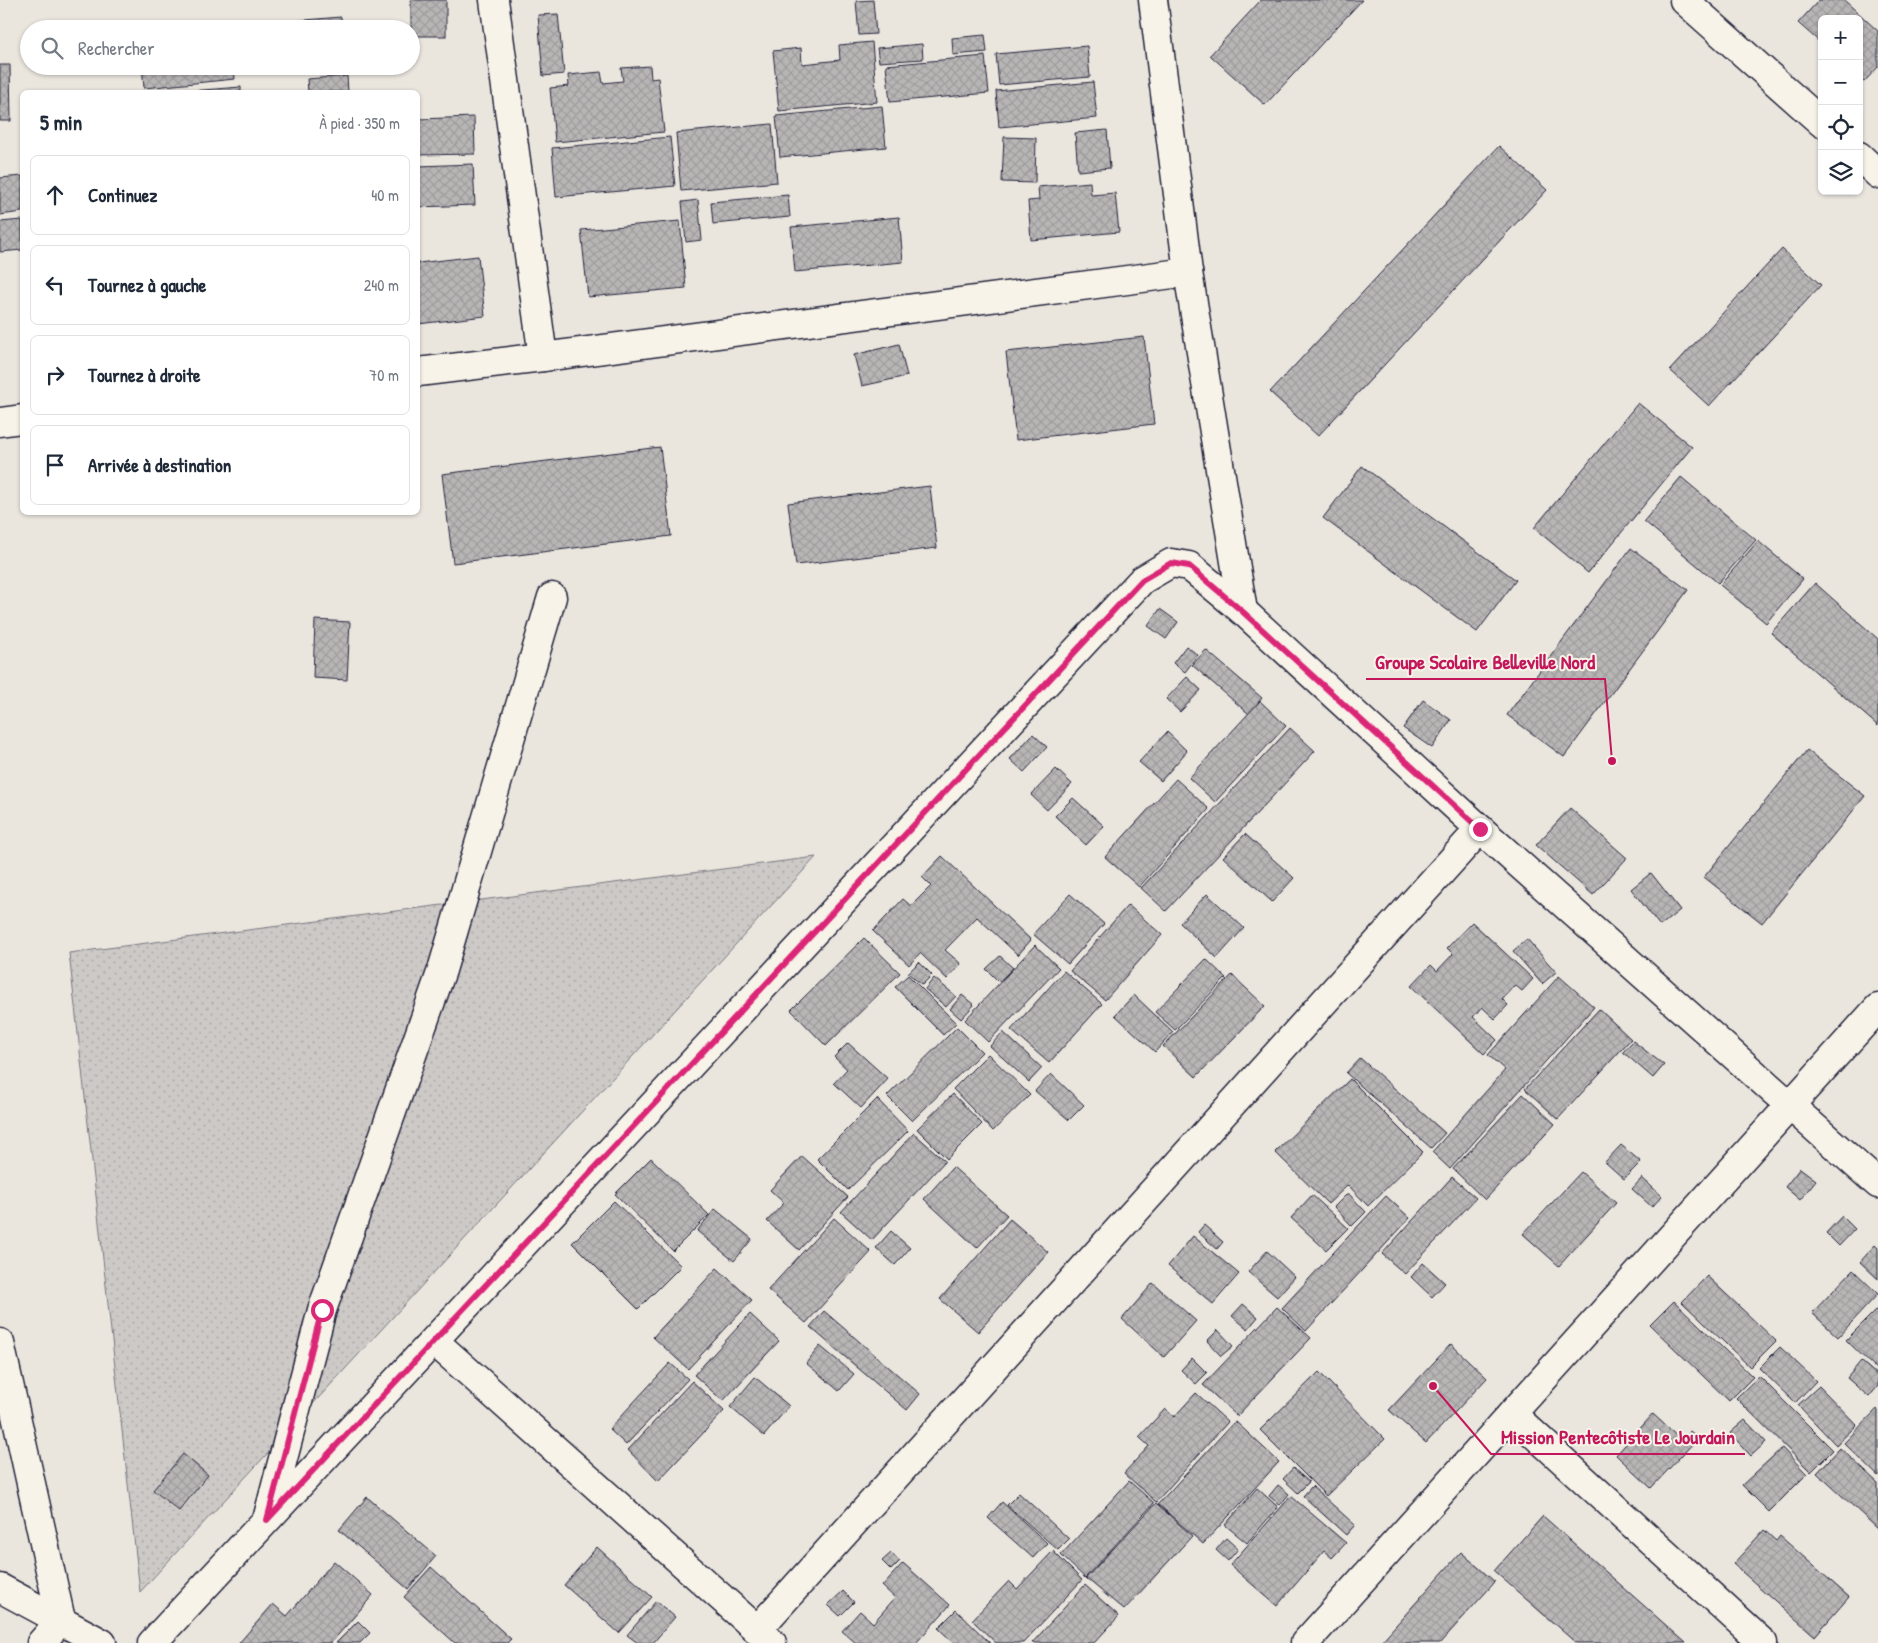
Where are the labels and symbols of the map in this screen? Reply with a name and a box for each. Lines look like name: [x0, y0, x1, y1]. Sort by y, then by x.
callout: Groupe Scolaire Belleville Nord: [1366, 644, 1605, 679]
text: Groupe Scolaire Belleville Nord: [1375, 648, 1595, 676]
route end: [1469, 818, 1492, 841]
route start: [311, 1299, 334, 1322]
callout: Mission Pentecôtiste Le Jourdain: [1491, 1419, 1745, 1454]
text: Mission Pentecôtiste Le Jourdain: [1501, 1423, 1735, 1450]

